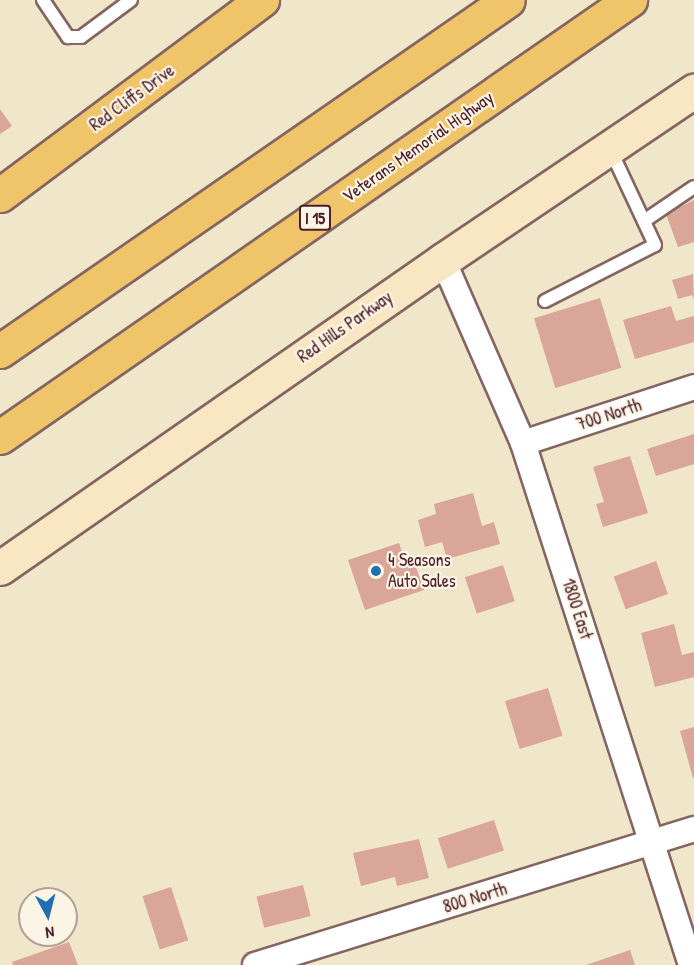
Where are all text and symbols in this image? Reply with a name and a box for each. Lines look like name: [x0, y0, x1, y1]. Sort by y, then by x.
street label: Red Cliffs Drive: [85, 60, 179, 136]
street label: Veterans Memorial Highway: [338, 87, 498, 207]
road number: I 15: [298, 205, 332, 231]
street label: Red Hills Parkway: [293, 286, 397, 368]
street label: 700 North: [574, 394, 644, 436]
place label: 4 Seasons Auto Sales: [388, 550, 456, 592]
marker: 4 Seasons Auto Sales: [369, 564, 383, 578]
street label: 1800 East: [557, 576, 597, 642]
street label: 800 North: [440, 878, 510, 918]
north arrow: [18, 887, 78, 947]
text: N: [44, 921, 56, 944]

